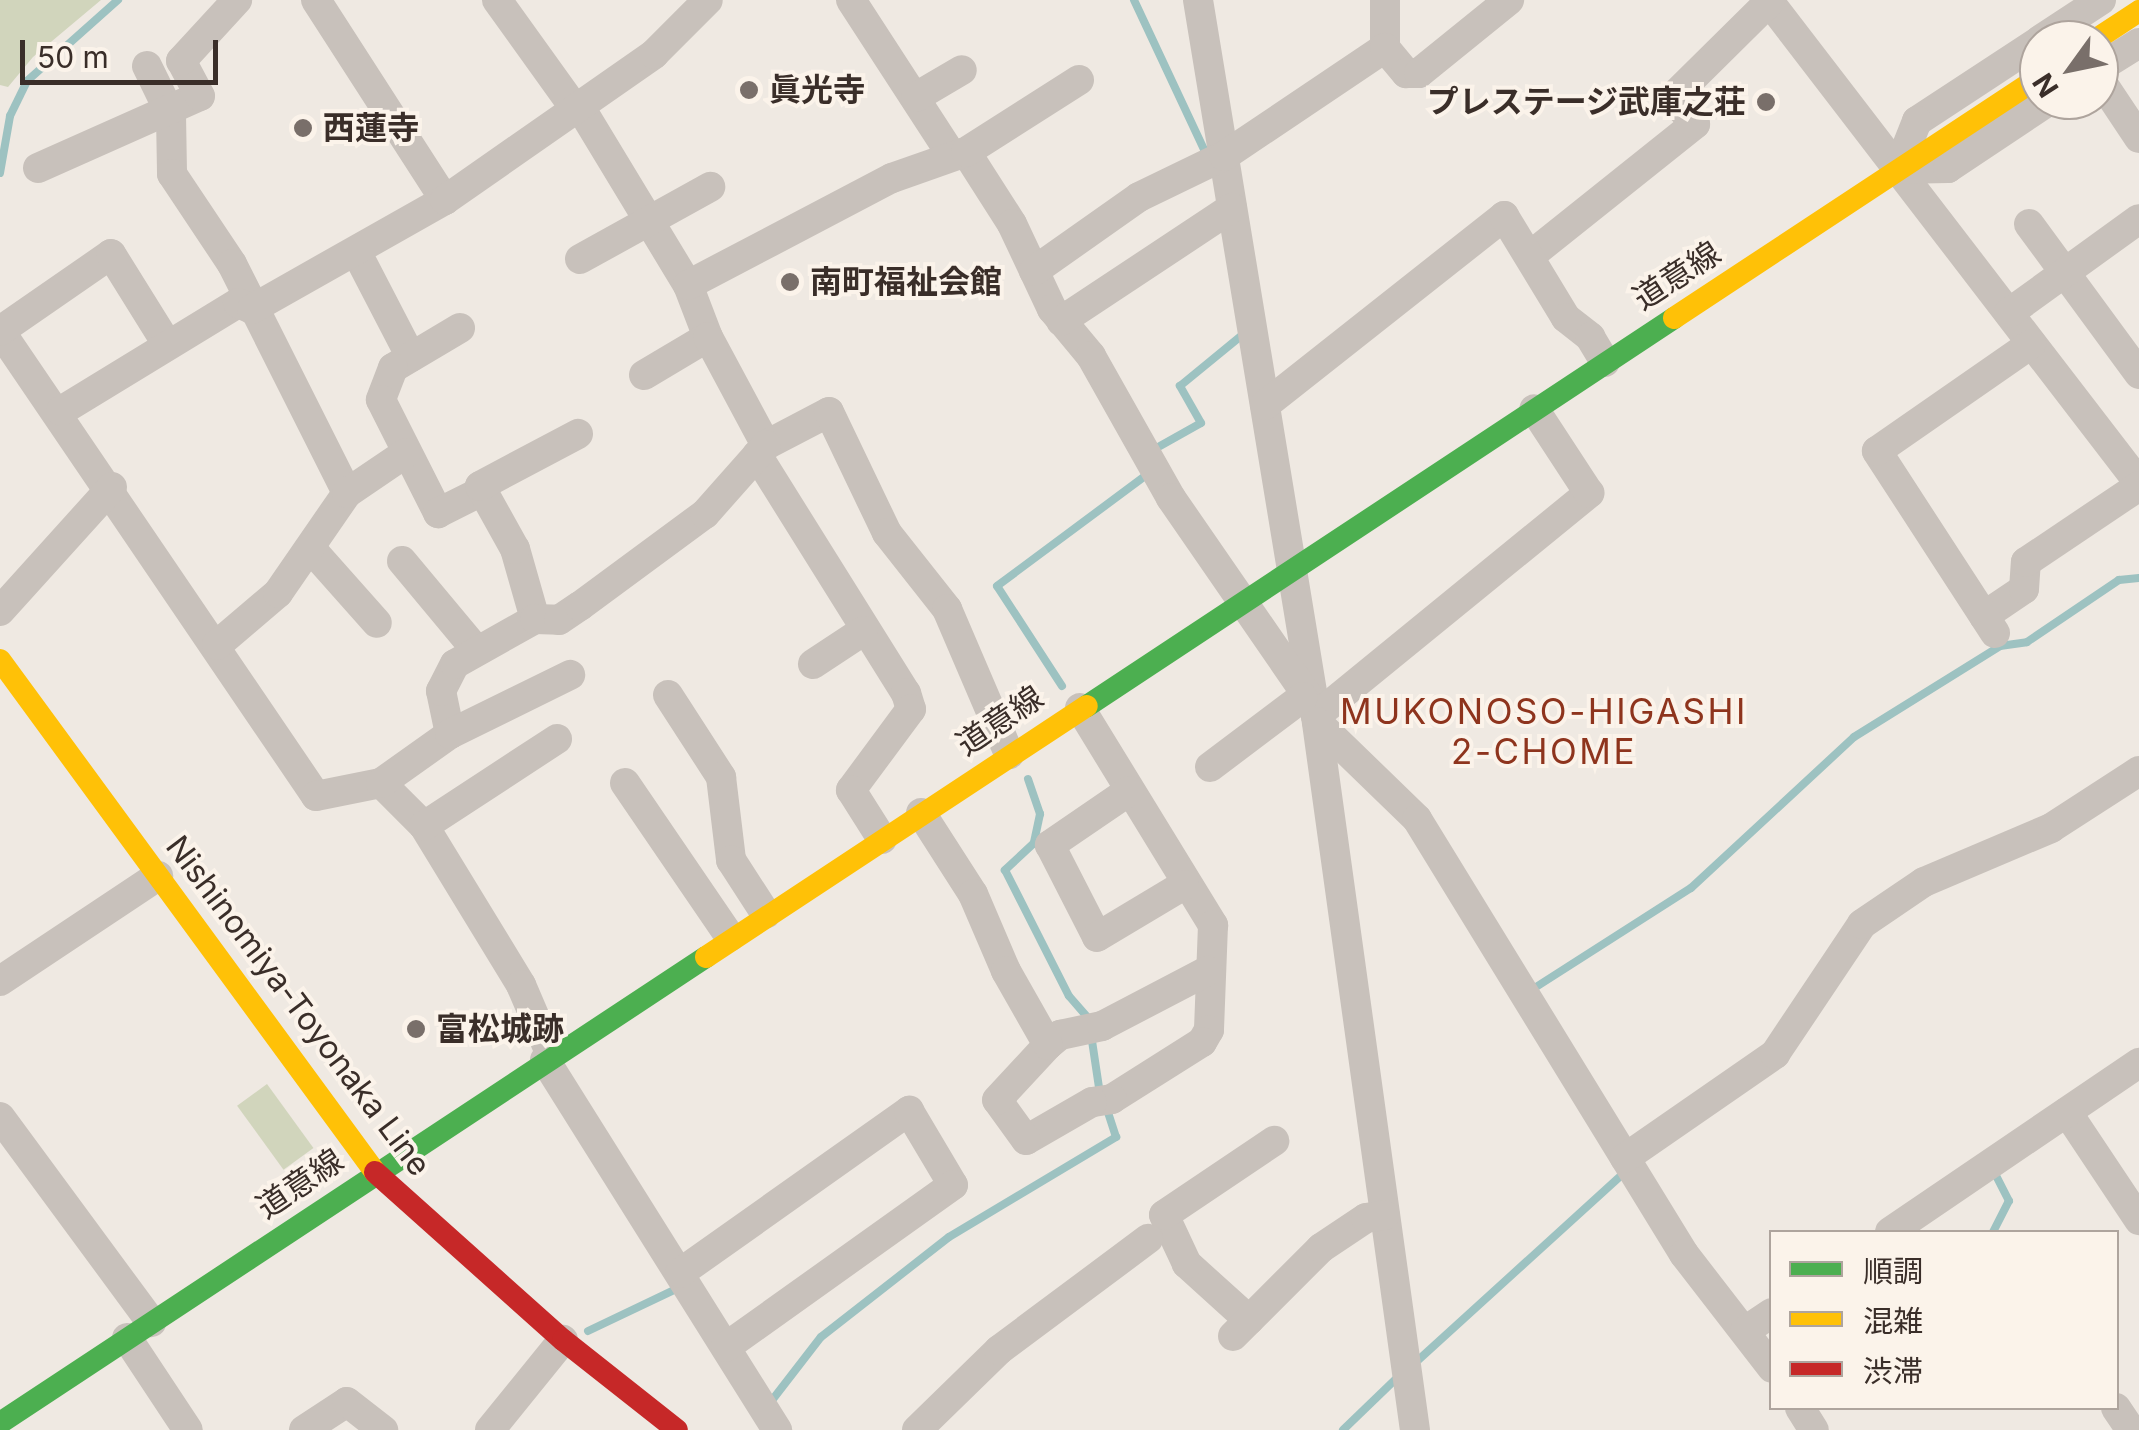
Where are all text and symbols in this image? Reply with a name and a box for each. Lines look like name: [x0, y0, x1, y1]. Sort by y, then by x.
scale bar: [25, 20, 222, 82]
north arrow: [2019, 20, 2119, 120]
text: 50 m: [37, 39, 109, 75]
text: N: [2025, 67, 2066, 103]
place label: 眞光寺: [769, 71, 865, 109]
marker: 眞光寺: [738, 79, 760, 101]
place label: プレステージ武庫之荘: [1426, 83, 1746, 121]
marker: プレステージ武庫之荘: [1755, 91, 1777, 113]
place label: 西蓮寺: [323, 109, 419, 147]
marker: 西蓮寺: [292, 117, 314, 139]
street label: 道意線: [1626, 234, 1728, 318]
place label: 南町福祉会館: [810, 263, 1002, 301]
marker: 南町福祉会館: [779, 271, 801, 293]
street label: 道意線: [949, 678, 1051, 764]
district label: MUKONOSO-HIGASHI 2-CHOME: [1340, 690, 1748, 772]
street label: Nishinomiya-Toyonaka Line: [158, 829, 438, 1183]
place label: 富松城跡: [436, 1010, 564, 1048]
marker: 富松城跡: [405, 1018, 427, 1040]
street label: 道意線: [249, 1141, 351, 1227]
legend: [1769, 1230, 2119, 1410]
text: 順調: [1863, 1253, 1923, 1289]
text: 混雑: [1863, 1303, 1923, 1339]
text: 渋滞: [1863, 1353, 1923, 1389]

